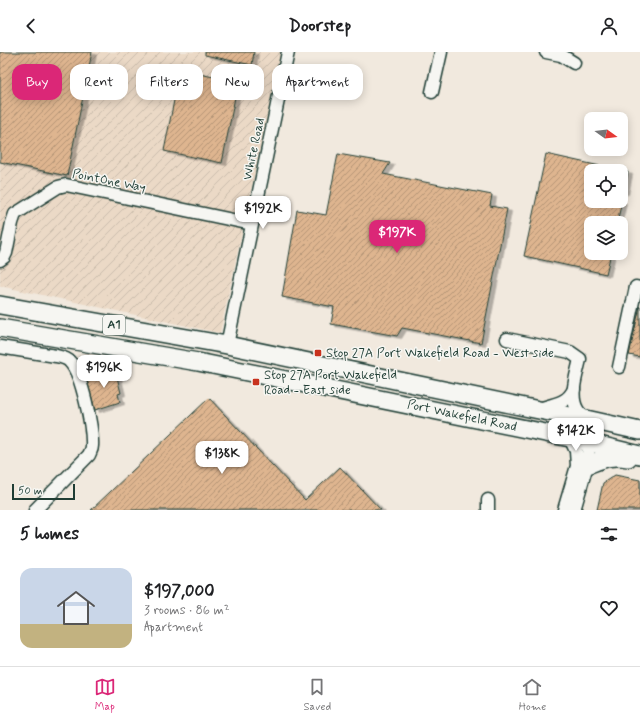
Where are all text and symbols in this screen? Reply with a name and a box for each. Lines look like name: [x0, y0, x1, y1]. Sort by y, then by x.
text: Doorstep: [289, 14, 351, 38]
icon: back: [20, 15, 42, 37]
icon: person: [598, 15, 620, 37]
chip: Buy: [12, 64, 62, 100]
chip: Rent: [70, 64, 128, 100]
chip: Filters: [136, 64, 203, 100]
chip: New: [211, 64, 264, 100]
chip: Apartment: [272, 64, 363, 100]
north arrow: [584, 112, 628, 156]
map controls: [584, 112, 628, 260]
street label: White Road: [239, 116, 269, 182]
button: locate: [584, 164, 628, 208]
street label: PointOne Way: [71, 166, 147, 196]
pin: $192K: [235, 196, 291, 230]
text: $192K: [244, 200, 282, 217]
button: layers: [584, 216, 628, 260]
pin: $197K: [369, 220, 425, 254]
text: $197K: [378, 224, 416, 241]
road number: A1: [103, 315, 125, 335]
place label: Stop 27A Port Wakefield Road - West side: [326, 345, 554, 362]
marker: Stop 27A Port Wakefield Road - West side: [313, 348, 323, 358]
pin: $196K: [76, 355, 132, 389]
text: $196K: [86, 359, 122, 376]
place label: Stop 27A Port Wakefield Road - East side: [264, 367, 397, 399]
marker: Stop 27A Port Wakefield Road - East side: [251, 377, 261, 387]
street label: Port Wakefield Road: [406, 396, 518, 436]
pin: $142K: [548, 418, 604, 452]
text: $142K: [557, 422, 595, 439]
pin: $138K: [194, 441, 250, 475]
text: $138K: [204, 445, 240, 462]
scale bar: [12, 482, 75, 501]
text: 50 m: [18, 484, 43, 498]
text: 5 homes: [20, 523, 79, 545]
icon: filters: [598, 523, 620, 545]
text: $197,000: [144, 580, 214, 602]
icon: home: [52, 584, 100, 632]
icon: heart: [598, 597, 620, 619]
text: 3 rooms · 86 m²: [144, 602, 230, 619]
text: Apartment: [144, 619, 203, 636]
tab: Map: [94, 676, 116, 714]
tab: Saved: [303, 676, 331, 714]
tab: Home: [519, 676, 546, 714]

